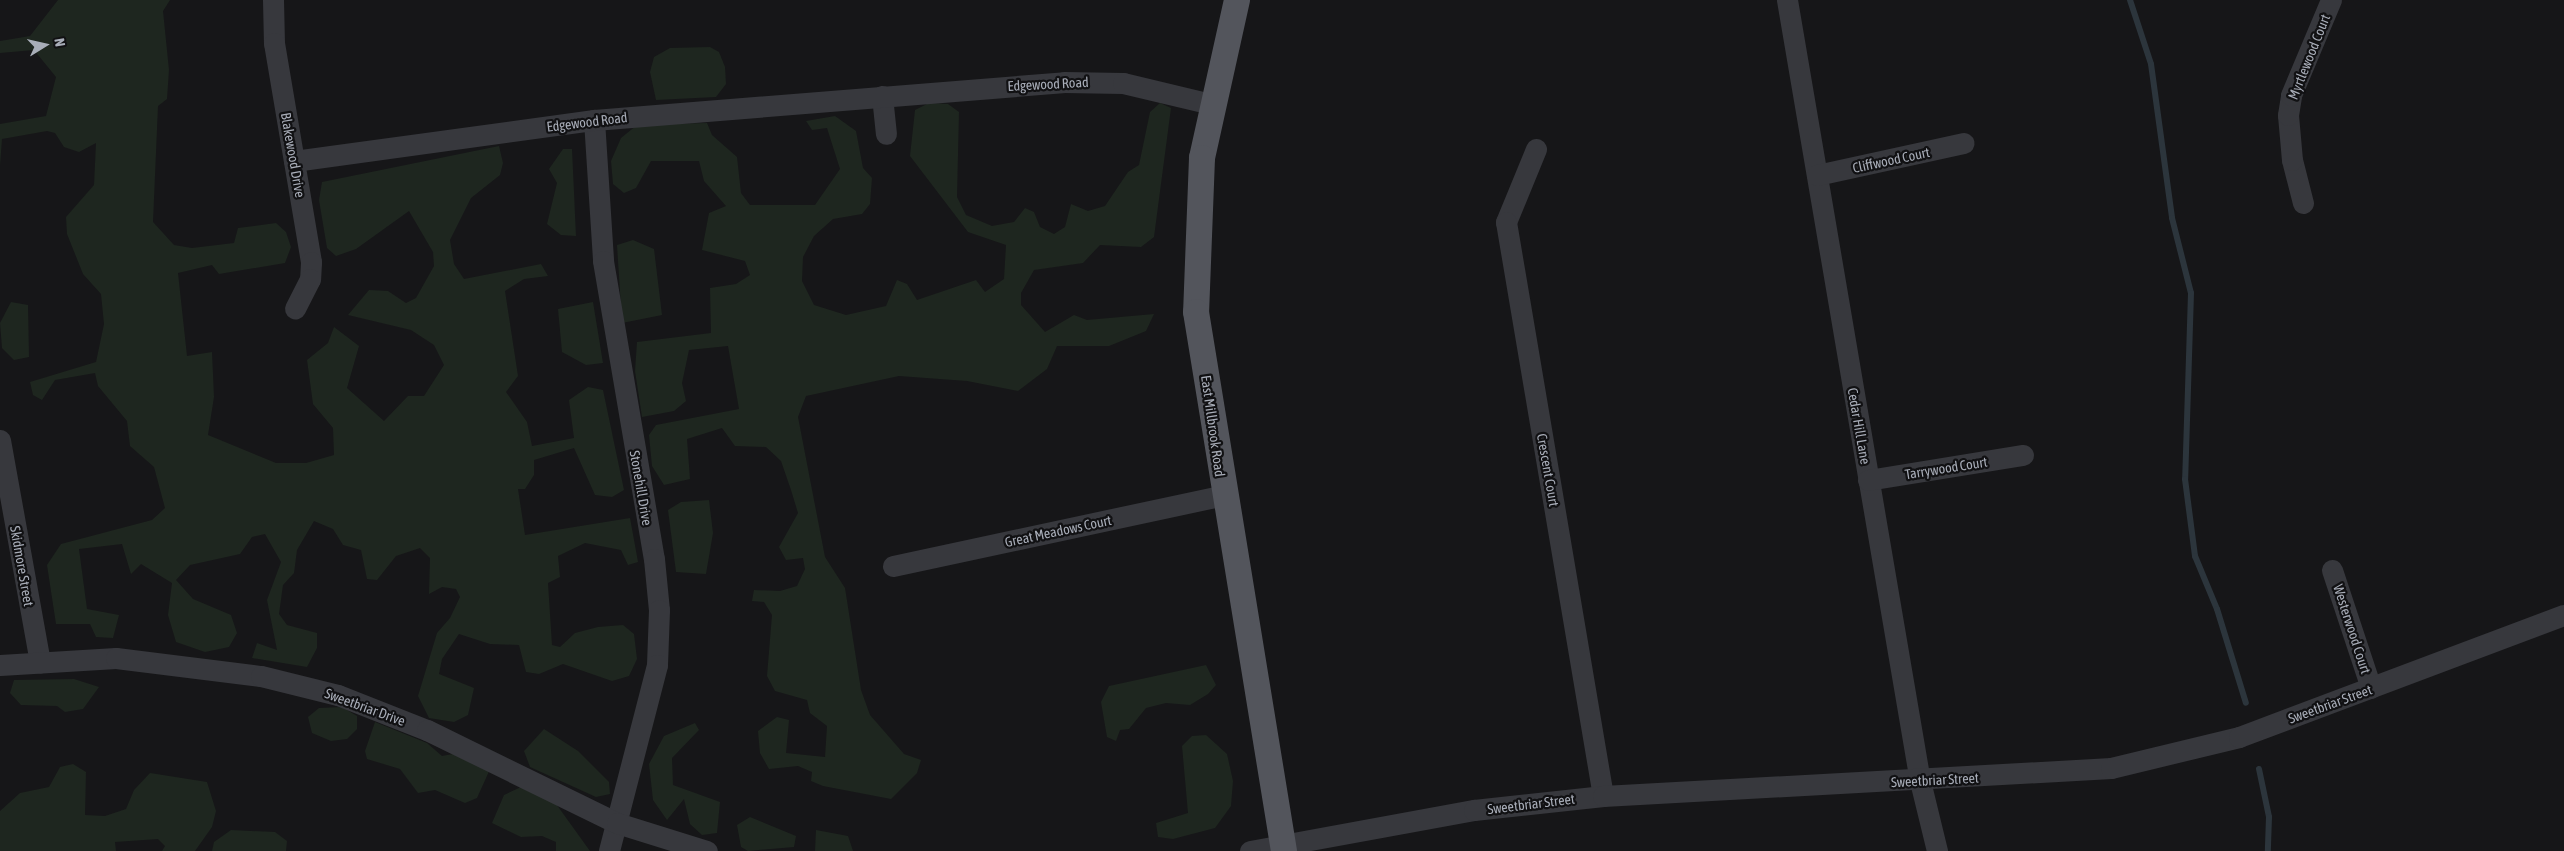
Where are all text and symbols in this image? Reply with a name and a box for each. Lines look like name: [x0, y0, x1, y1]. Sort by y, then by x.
street label: Myrtlewood Court: [2284, 12, 2334, 102]
north arrow: [20, 20, 70, 70]
text: N: [51, 37, 68, 48]
street label: Edgewood Road: [1007, 73, 1089, 95]
street label: Edgewood Road: [546, 109, 628, 135]
street label: Blakewood Drive: [277, 111, 309, 199]
street label: Cliffwood Court: [1851, 144, 1931, 176]
street label: East Millbrook Road: [1198, 374, 1228, 478]
street label: Cedar Hill Lane: [1844, 386, 1874, 466]
street label: Crescent Court: [1533, 432, 1563, 508]
street label: Stonehill Drive: [626, 449, 656, 527]
street label: Tarrywood Court: [1904, 453, 1988, 483]
street label: Great Meadows Court: [1003, 511, 1113, 551]
street label: Skidmore Street: [7, 525, 37, 607]
street label: Westerwood Court: [2330, 582, 2374, 676]
street label: Sweetbriar Street: [2286, 681, 2374, 727]
street label: Sweetbriar Drive: [322, 685, 408, 729]
street label: Sweetbriar Street: [1891, 769, 1979, 791]
street label: Sweetbriar Street: [1486, 790, 1576, 818]

